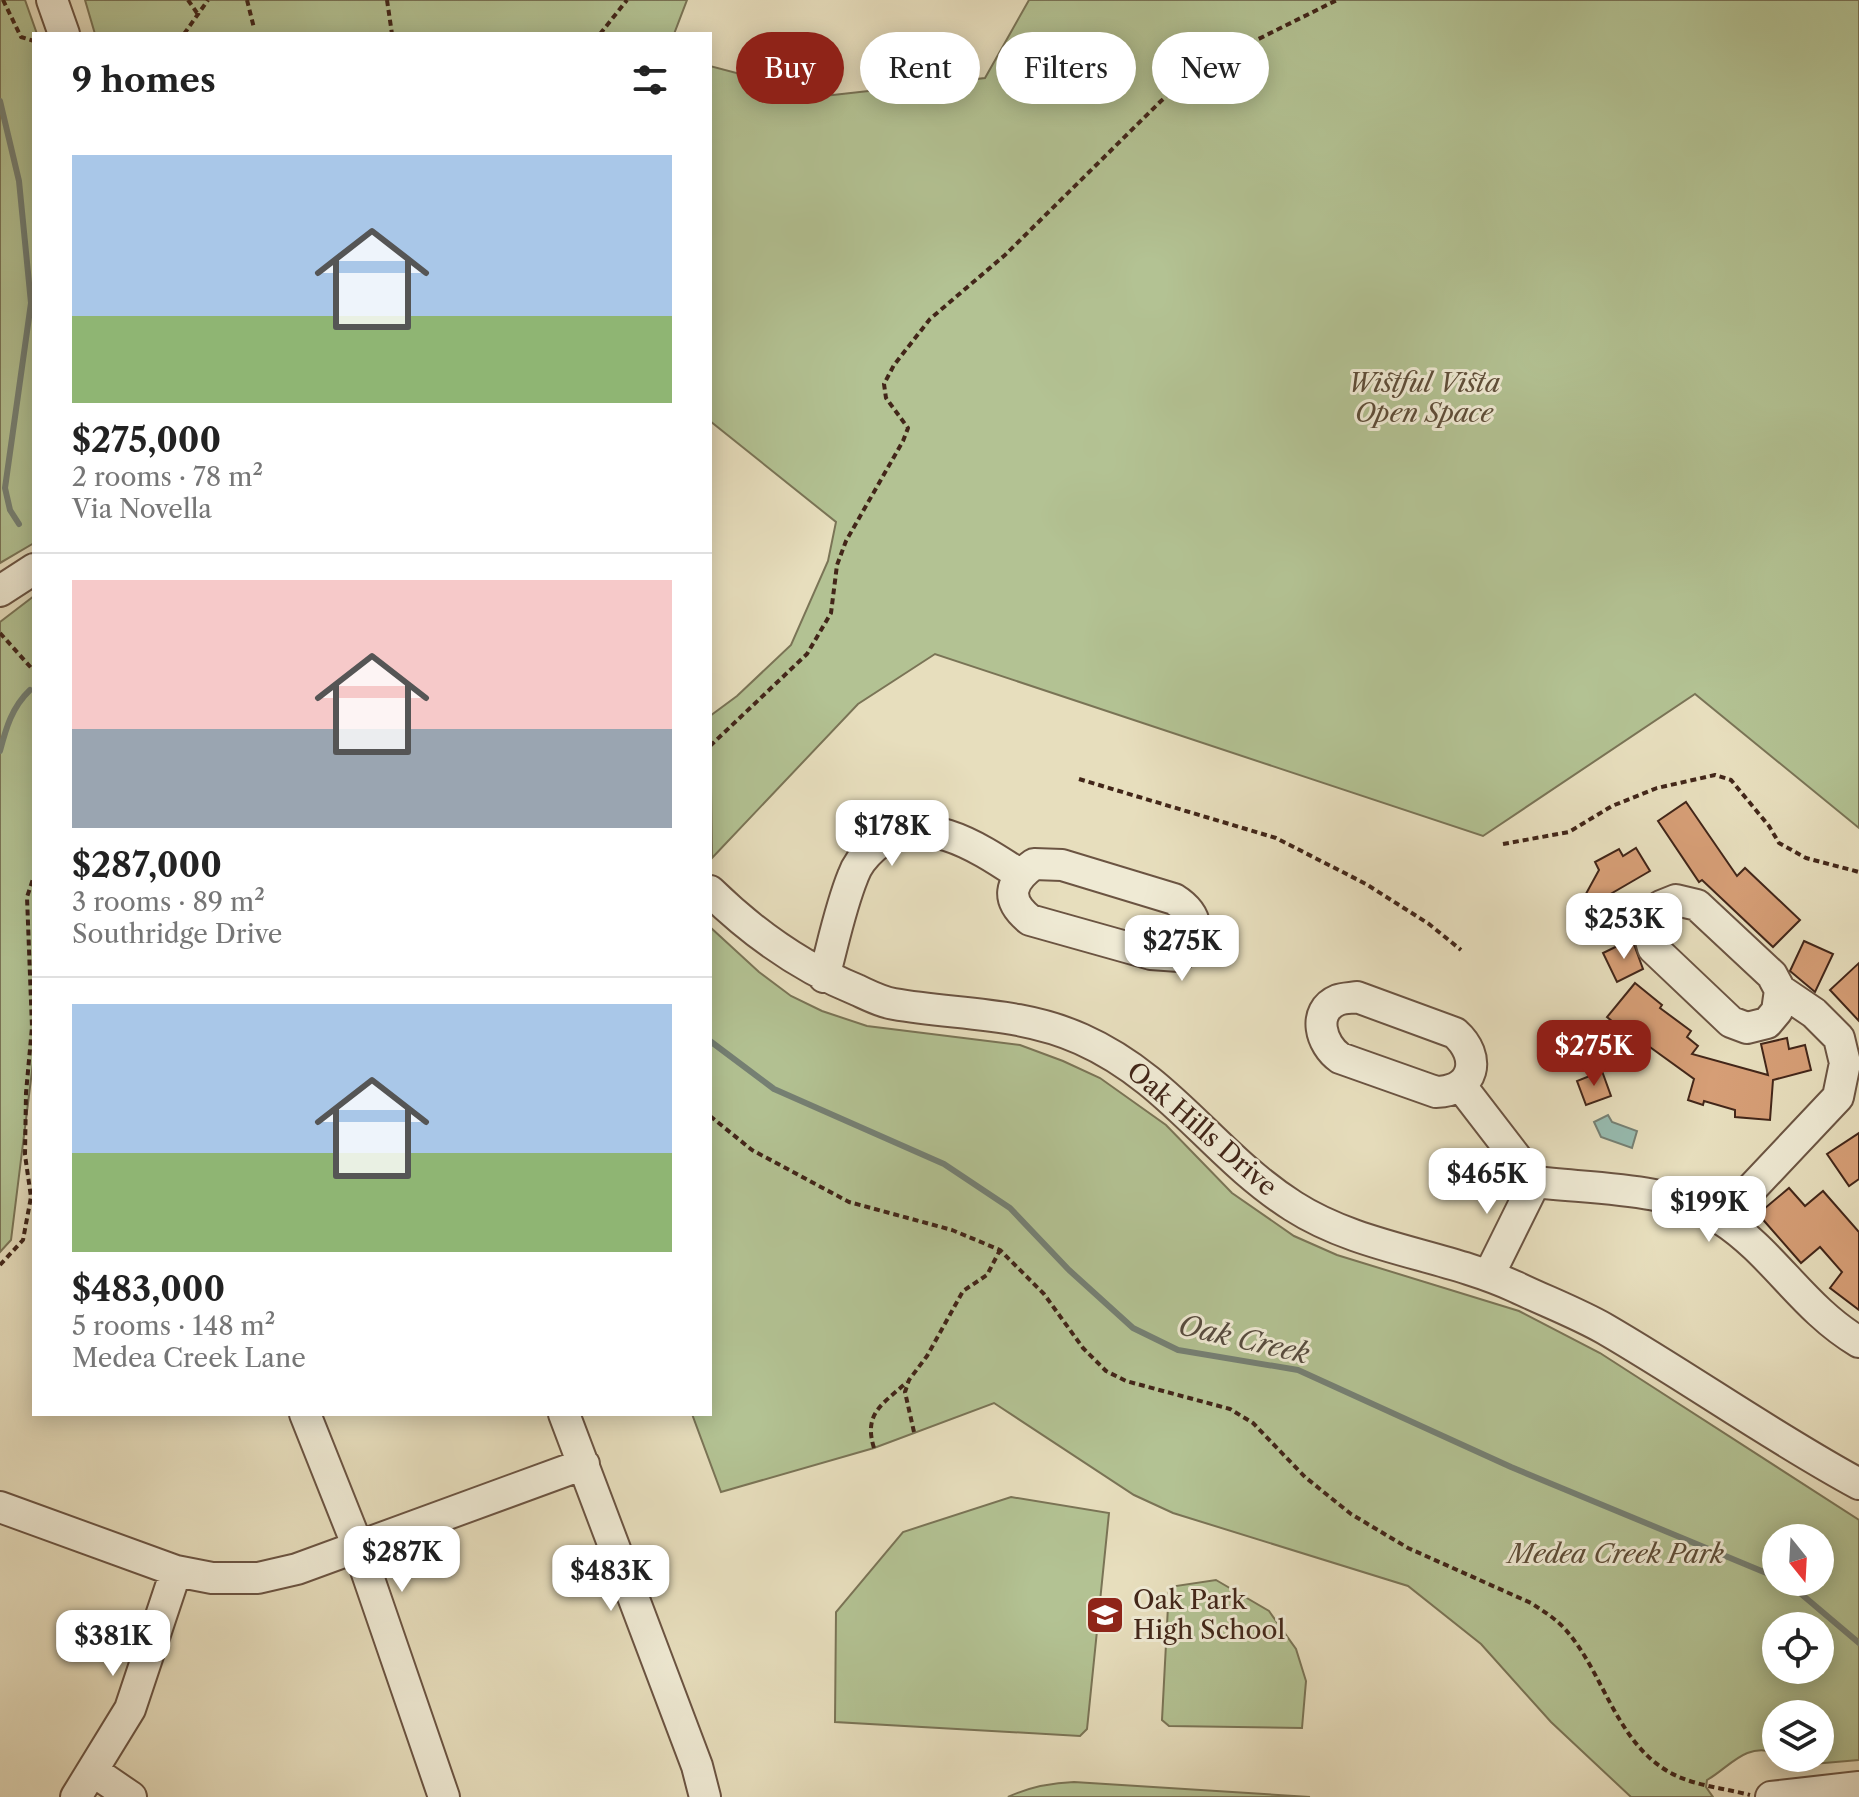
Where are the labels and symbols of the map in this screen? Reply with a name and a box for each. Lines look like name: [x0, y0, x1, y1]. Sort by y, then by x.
park label: Wistful Vista Open Space: [1348, 367, 1501, 429]
pin: $178K: [836, 800, 948, 868]
pin: $253K: [1568, 893, 1680, 961]
pin: $275K: [1126, 915, 1238, 983]
pin: $275K: [1538, 1020, 1650, 1088]
street label: Oak Hills Drive: [1120, 1055, 1284, 1203]
pin: $465K: [1431, 1148, 1543, 1216]
pin: $199K: [1653, 1176, 1765, 1244]
water label: Oak Creek: [1175, 1307, 1313, 1371]
north arrow: [1762, 1524, 1834, 1596]
pin: $287K: [346, 1526, 458, 1594]
park label: Medea Creek Park: [1505, 1538, 1724, 1570]
pin: $483K: [555, 1545, 667, 1613]
place label: Oak Park High School: [1133, 1584, 1285, 1646]
school or university icon: Oak Park High School: [1084, 1594, 1126, 1636]
pin: $381K: [57, 1610, 169, 1678]

